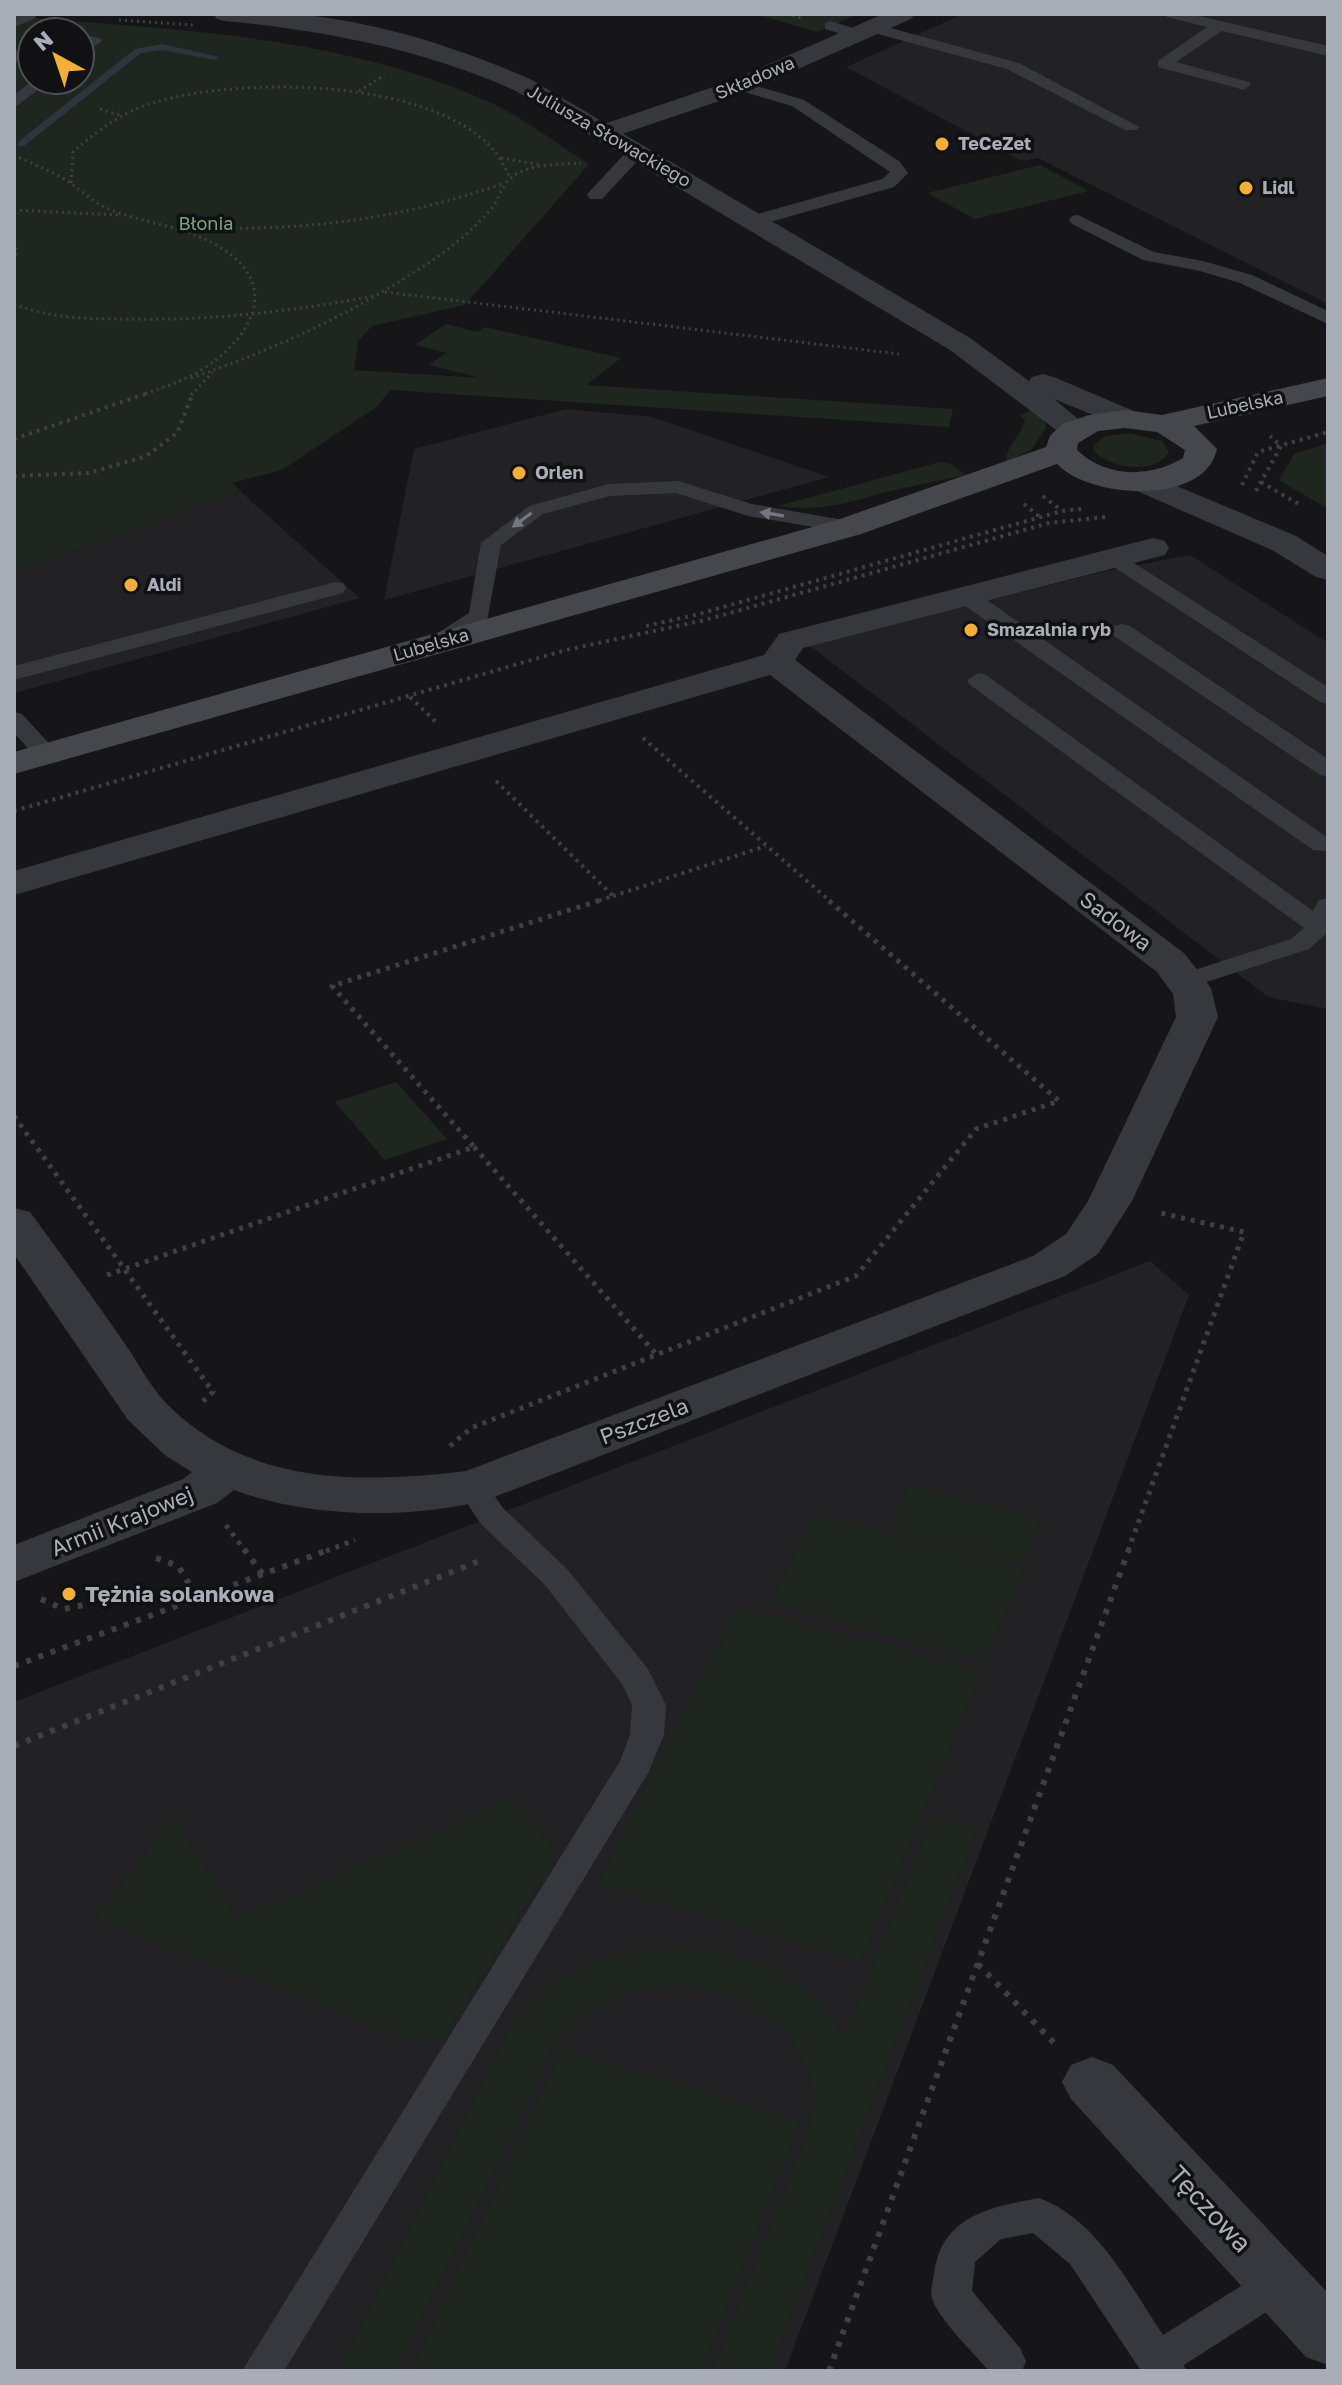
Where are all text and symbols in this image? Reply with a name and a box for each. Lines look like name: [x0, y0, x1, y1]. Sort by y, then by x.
north arrow: [16, 16, 96, 96]
text: N: [28, 25, 58, 56]
street label: Składowa: [712, 51, 797, 104]
street label: Juliusza Słowackiego: [524, 79, 695, 191]
place label: TeCeZet: [958, 132, 1031, 154]
marker: TeCeZet: [933, 135, 951, 153]
place label: Lidl: [1262, 176, 1294, 198]
marker: Lidl: [1237, 179, 1255, 197]
park label: Błonia: [179, 212, 233, 234]
street label: Lubelska: [1204, 385, 1285, 423]
place label: Orlen: [535, 461, 583, 483]
marker: Orlen: [510, 464, 528, 482]
one-way arrow: [759, 507, 784, 520]
one-way arrow: [512, 511, 532, 527]
place label: Aldi: [147, 573, 182, 595]
marker: Aldi: [122, 576, 140, 594]
place label: Smazalnia ryb: [987, 618, 1111, 640]
marker: Smazalnia ryb: [962, 621, 980, 639]
street label: Lubelska: [390, 623, 471, 665]
street label: Sadowa: [1075, 885, 1158, 956]
street label: Pszczela: [596, 1391, 692, 1450]
street label: Armii Krajowej: [47, 1480, 197, 1561]
place label: Tężnia solankowa: [85, 1580, 274, 1607]
marker: Tężnia solankowa: [60, 1585, 78, 1603]
street label: Tęczowa: [1163, 2159, 1258, 2258]

